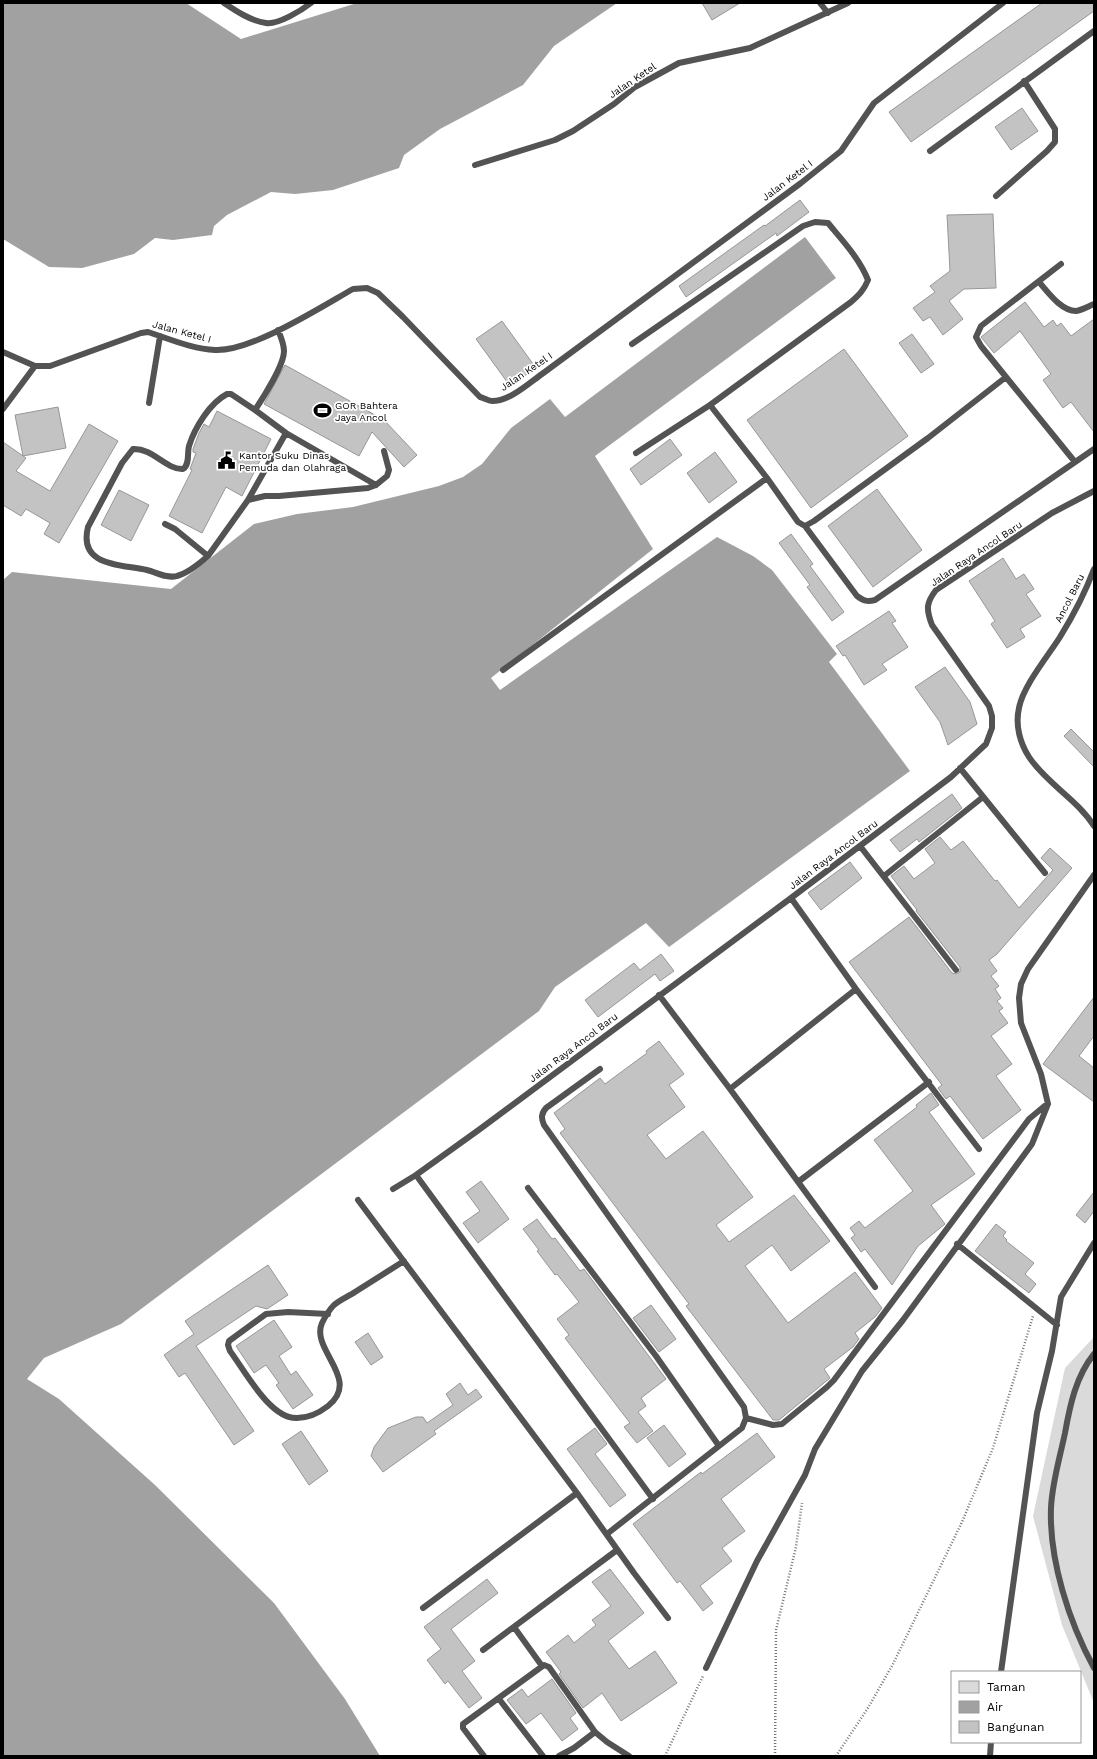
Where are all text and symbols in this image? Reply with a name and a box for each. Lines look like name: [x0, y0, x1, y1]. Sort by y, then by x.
street label: Jalan Ketel: [607, 61, 658, 100]
street label: Jalan Ketel I: [760, 158, 815, 203]
street label: Jalan Ketel I: [151, 318, 212, 345]
street label: Jalan Ketel I: [498, 350, 554, 393]
place label: GOR Bahtera Jaya Ancol: [335, 400, 398, 423]
sports icon: GOR Bahtera Jaya Ancol: [312, 401, 332, 421]
place label: Kantor Suku Dinas Pemuda dan Olahraga: [239, 450, 346, 473]
public building icon: Kantor Suku Dinas Pemuda dan Olahraga: [216, 451, 236, 471]
street label: Jalan Raya Ancol Baru: [928, 519, 1024, 588]
street label: Ancol Baru: [1053, 572, 1086, 624]
street label: Jalan Raya Ancol Baru: [787, 818, 880, 891]
street label: Jalan Raya Ancol Baru: [527, 1011, 620, 1084]
legend: [951, 1671, 1081, 1743]
text: Taman: [987, 1680, 1025, 1694]
text: Air: [987, 1700, 1003, 1714]
text: Bangunan: [987, 1720, 1045, 1734]

